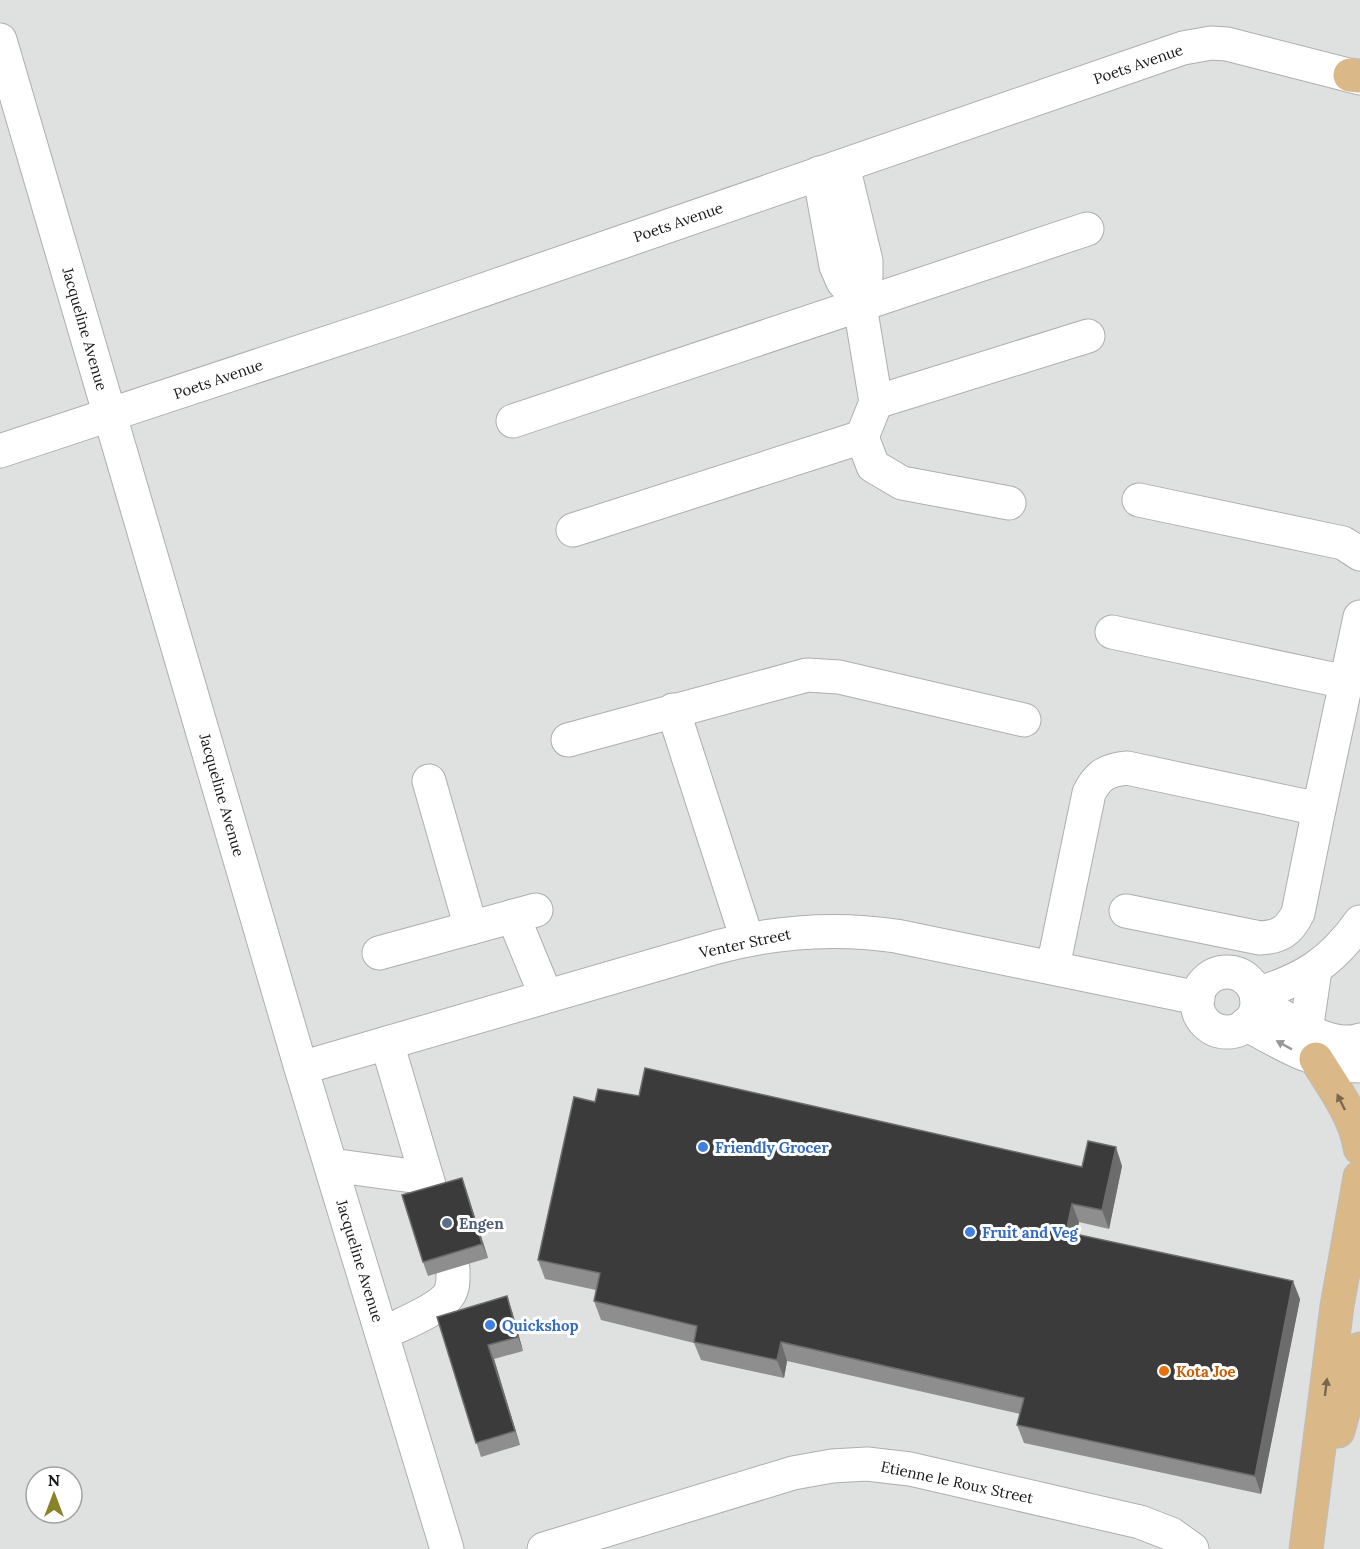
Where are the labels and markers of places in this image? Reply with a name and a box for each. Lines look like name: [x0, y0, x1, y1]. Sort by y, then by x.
place label: Friendly Grocer: [715, 1138, 829, 1157]
marker: Friendly Grocer: [696, 1140, 710, 1154]
place label: Engen: [459, 1214, 504, 1233]
marker: Engen: [440, 1216, 454, 1230]
place label: Fruit and Veg: [982, 1223, 1079, 1242]
marker: Fruit and Veg: [963, 1225, 977, 1239]
place label: Quickshop: [502, 1316, 579, 1335]
marker: Quickshop: [483, 1318, 497, 1332]
place label: Kota Joe: [1176, 1362, 1236, 1381]
marker: Kota Joe: [1157, 1364, 1171, 1378]

